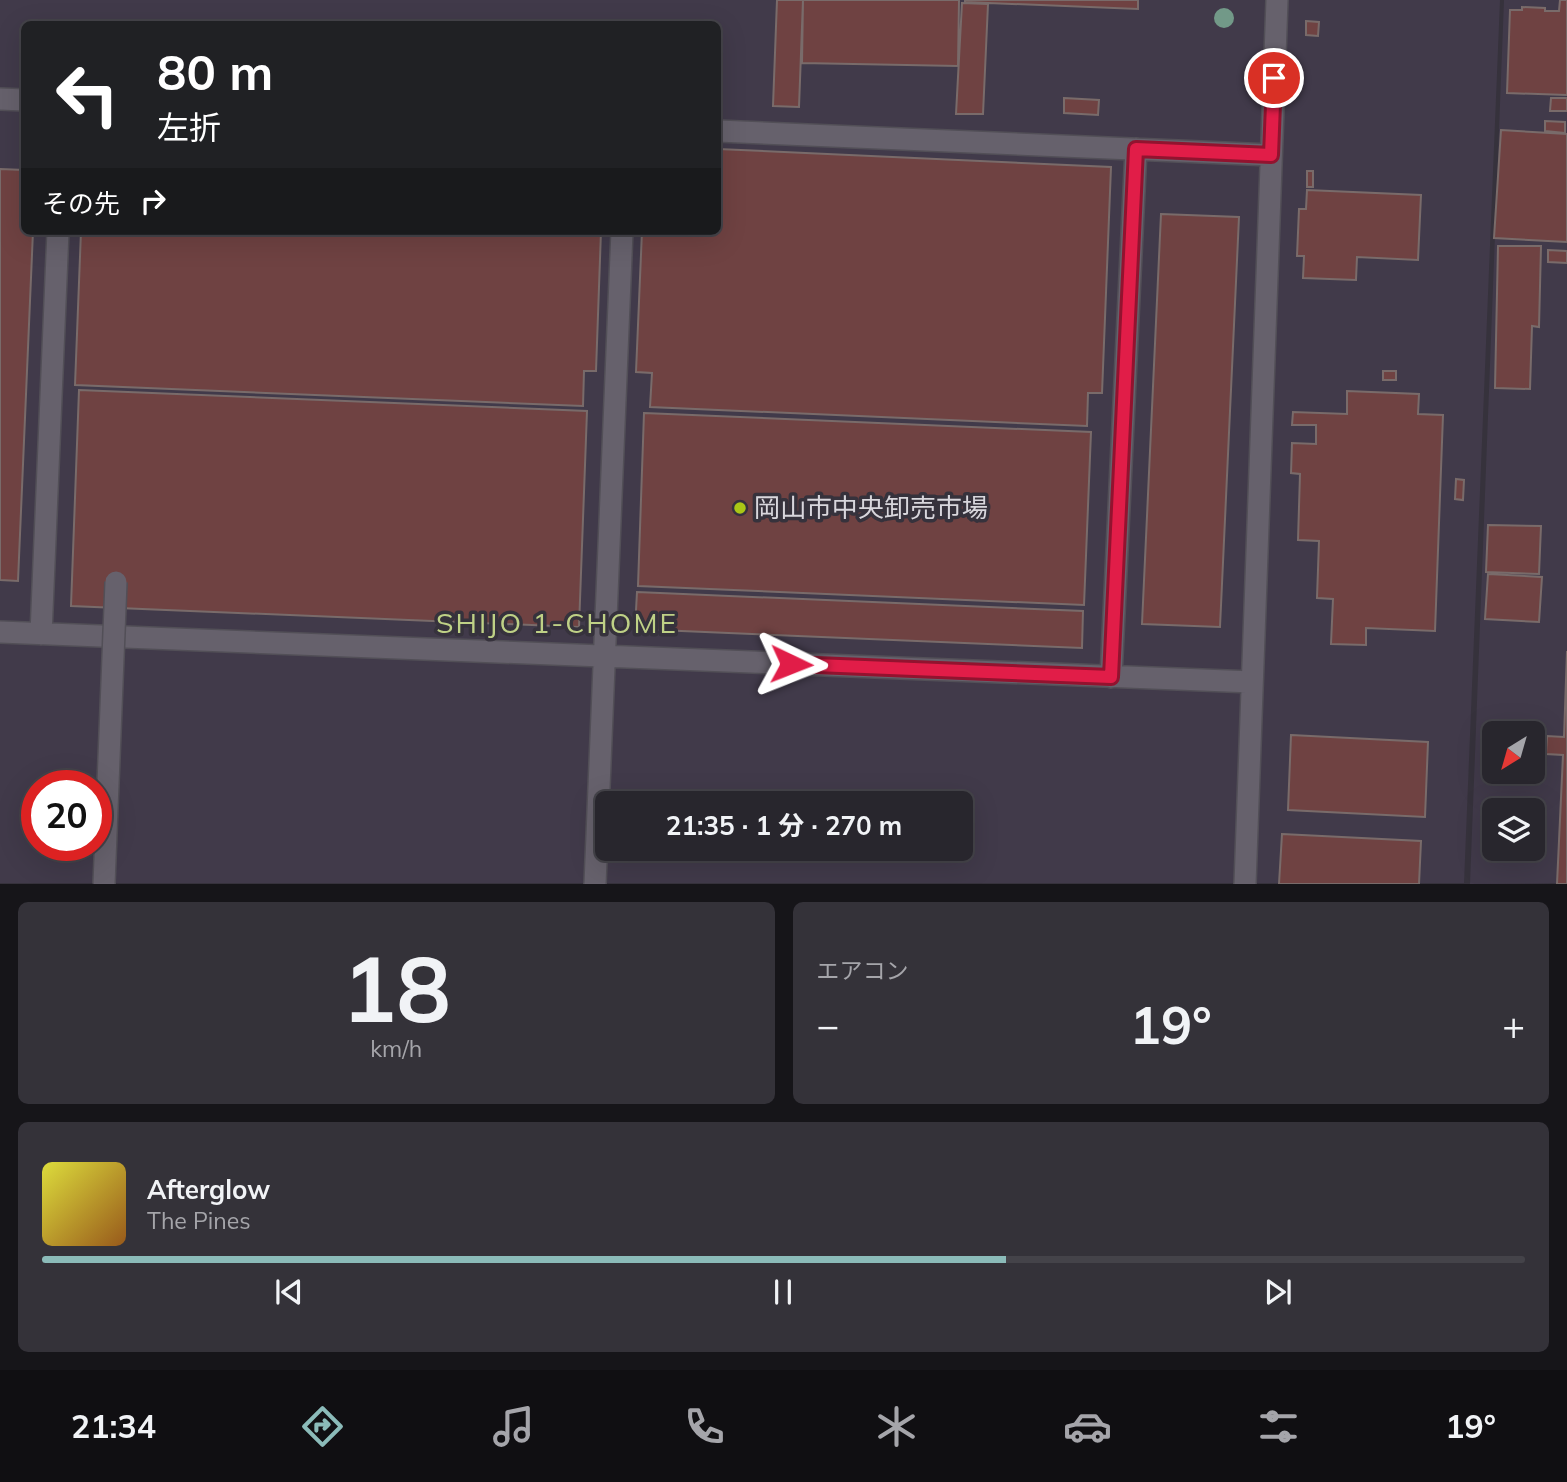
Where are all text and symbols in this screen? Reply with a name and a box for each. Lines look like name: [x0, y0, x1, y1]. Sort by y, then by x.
text: 80 m: [157, 41, 273, 102]
pin: [1244, 48, 1304, 108]
icon: left: [42, 49, 133, 140]
icon: arrive: [1255, 59, 1293, 97]
text: 左折: [157, 107, 221, 147]
icon: right: [134, 182, 172, 220]
text: その先: [42, 187, 120, 220]
place label: 岡山市中央卸売市場: [754, 491, 988, 524]
marker: 岡山市中央卸売市場: [732, 500, 748, 516]
district label: SHIJO 1-CHOME: [436, 605, 678, 640]
position arrow: [754, 627, 828, 701]
north arrow: [1482, 721, 1545, 784]
map controls: [1482, 721, 1545, 861]
speed limit sign: 20: [21, 770, 112, 861]
button: layers: [1482, 798, 1545, 861]
text: 21:35 · 1 分 · 270 m: [666, 809, 902, 842]
text: 18: [342, 931, 451, 1045]
text: エアコン: [817, 956, 909, 985]
text: 19°: [1130, 992, 1212, 1057]
text: −: [817, 1001, 839, 1049]
text: +: [1502, 1001, 1525, 1049]
text: km/h: [370, 1034, 422, 1063]
text: Afterglow: [147, 1173, 270, 1206]
text: The Pines: [147, 1206, 251, 1235]
icon: previous: [270, 1273, 308, 1311]
icon: pause: [764, 1273, 802, 1311]
icon: next: [1259, 1273, 1297, 1311]
icon: directions: [298, 1402, 347, 1451]
icon: music: [489, 1402, 538, 1451]
icon: phone: [680, 1402, 729, 1451]
icon: climate: [872, 1402, 921, 1451]
icon: car: [1063, 1402, 1112, 1451]
icon: filters: [1254, 1402, 1303, 1451]
text: 21:34: [71, 1406, 156, 1446]
text: 19°: [1445, 1406, 1496, 1446]

